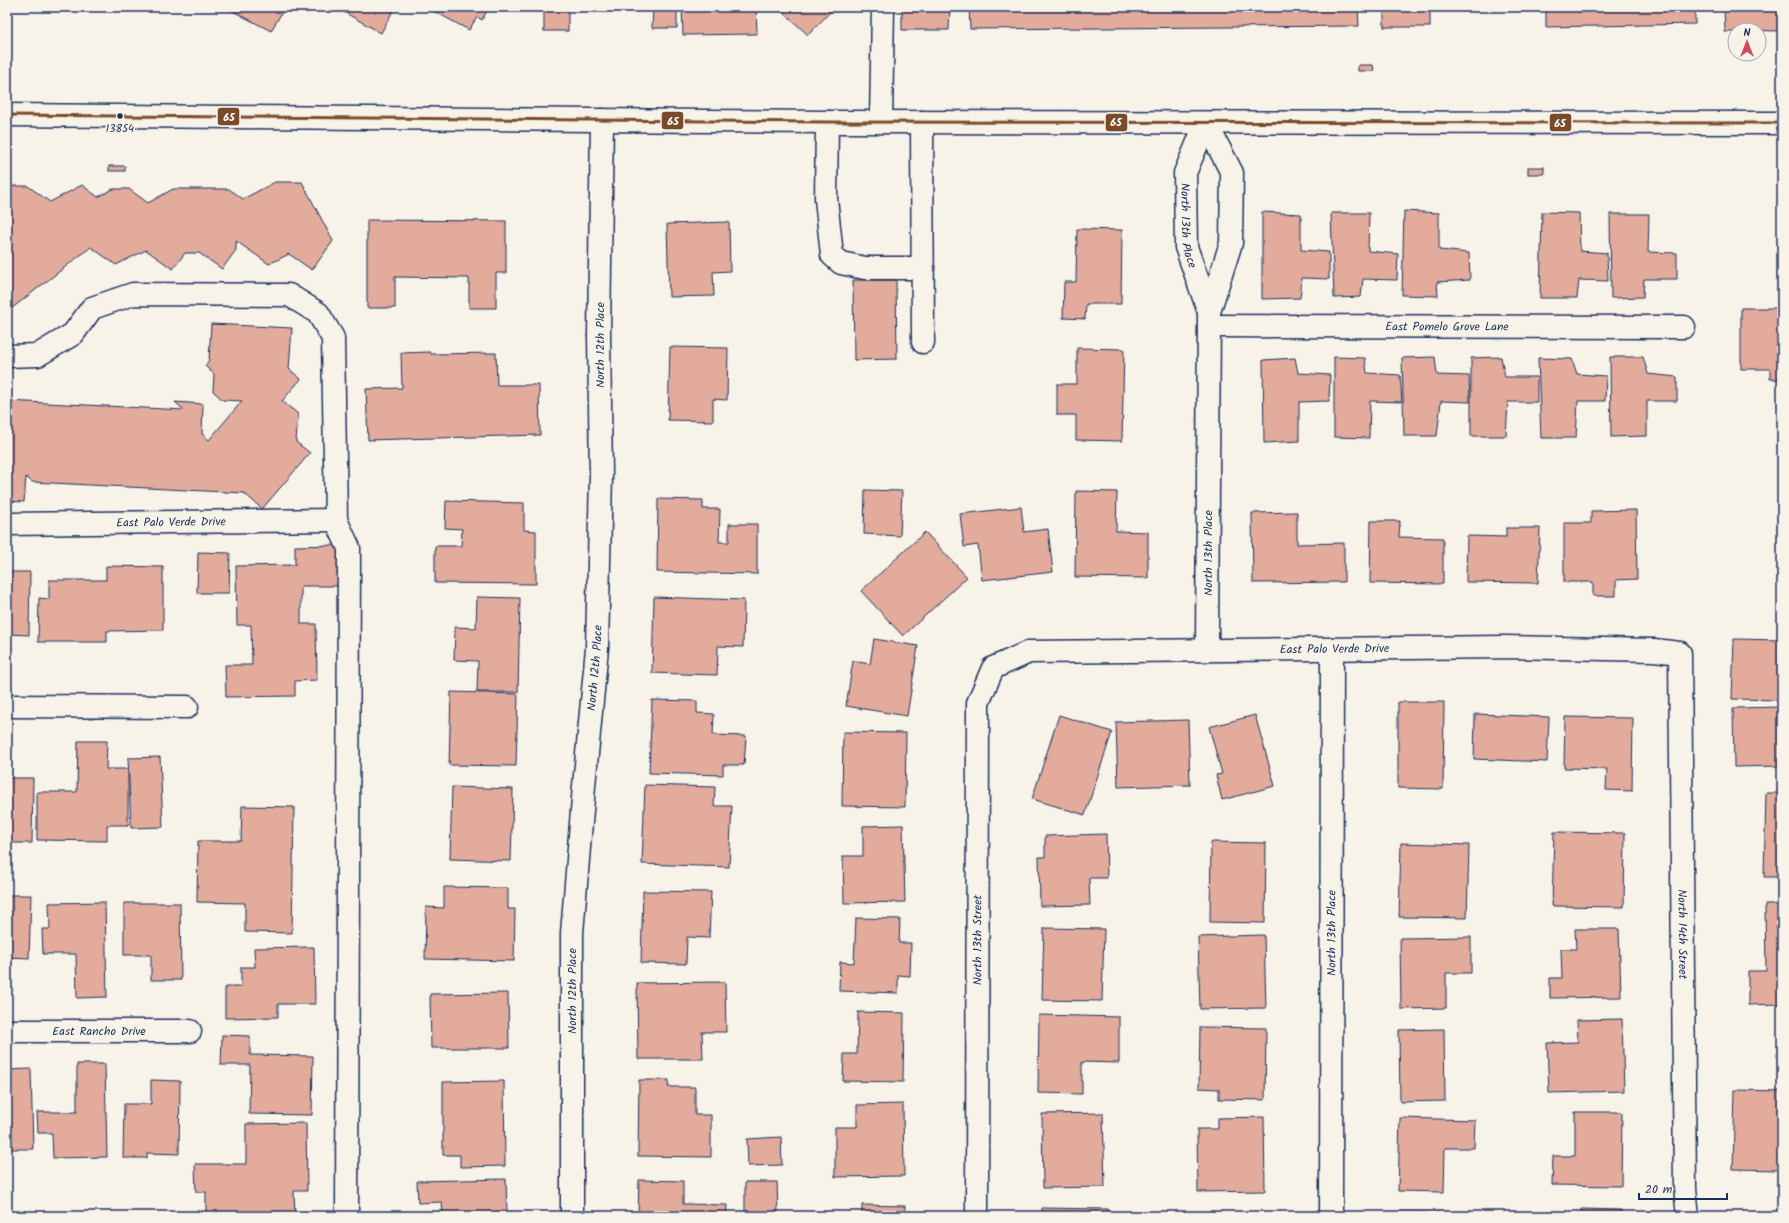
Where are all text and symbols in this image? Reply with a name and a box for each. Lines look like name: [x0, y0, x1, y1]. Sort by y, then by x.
north arrow: [1727, 22, 1767, 62]
text: N: [1744, 24, 1751, 42]
line badge: 65: [217, 107, 240, 126]
text: 65: [223, 109, 236, 127]
marker: 13854: [115, 111, 125, 121]
line badge: 65: [661, 111, 684, 130]
text: 65: [667, 113, 680, 131]
line badge: 65: [1105, 113, 1128, 132]
line badge: 65: [1549, 113, 1572, 132]
text: 65: [1110, 114, 1123, 132]
text: 65: [1554, 115, 1567, 133]
place label: 13854: [106, 120, 134, 138]
street label: North 13th Place: [1175, 183, 1202, 271]
street label: North 12th Place: [591, 301, 610, 388]
street label: East Pomelo Grove Lane: [1385, 317, 1509, 337]
street label: North 13th Place: [1199, 510, 1218, 596]
street label: East Palo Verde Drive: [116, 512, 227, 533]
street label: North 12th Place: [582, 624, 608, 712]
street label: East Palo Verde Drive: [1280, 639, 1390, 659]
street label: North 13th Place: [1322, 889, 1342, 976]
street label: North 14th Street: [1672, 889, 1692, 980]
street label: North 13th Street: [968, 894, 988, 985]
street label: North 12th Place: [563, 947, 582, 1034]
street label: East Rancho Drive: [52, 1022, 146, 1041]
scale bar: [1639, 1175, 1727, 1201]
text: 20 m: [1645, 1180, 1673, 1199]

